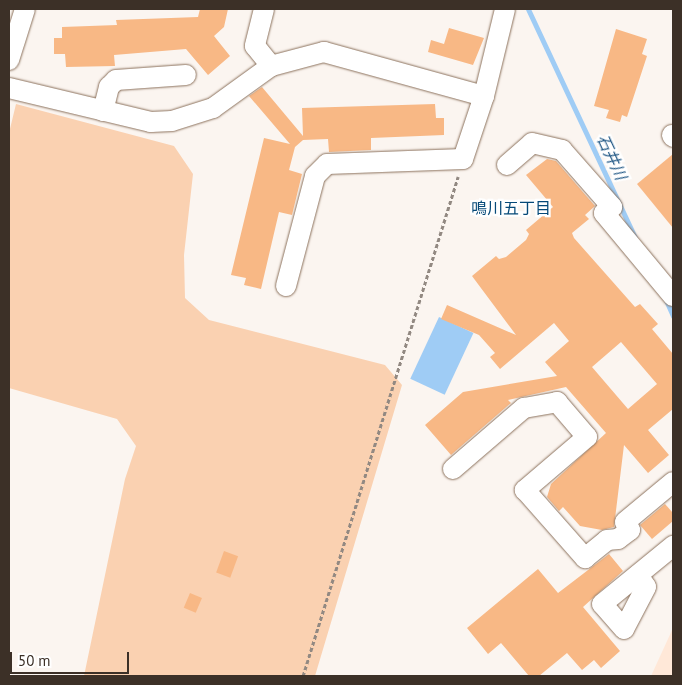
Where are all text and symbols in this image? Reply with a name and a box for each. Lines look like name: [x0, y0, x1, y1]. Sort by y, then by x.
water label: 石井川: [593, 131, 631, 183]
district label: 鳴川五丁目: [471, 198, 551, 218]
scale bar: [12, 642, 131, 674]
text: 50 m: [18, 651, 51, 670]

